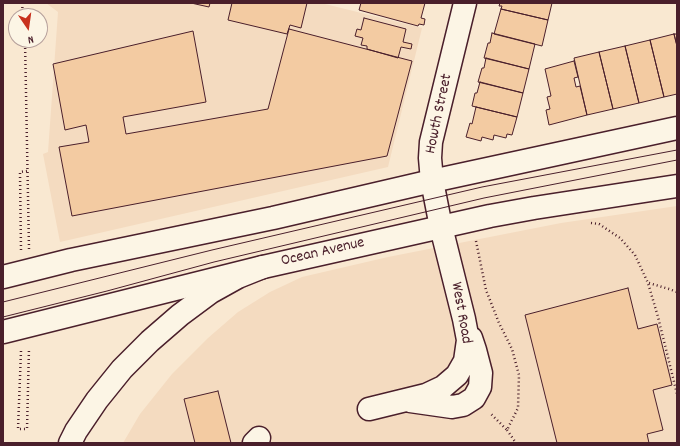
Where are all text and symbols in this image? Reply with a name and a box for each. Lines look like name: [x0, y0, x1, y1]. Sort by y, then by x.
north arrow: [8, 8, 48, 48]
text: N: [26, 30, 35, 47]
street label: Howth Street: [422, 72, 458, 156]
street label: Ocean Avenue: [279, 234, 367, 272]
street label: West Road: [445, 281, 475, 345]

